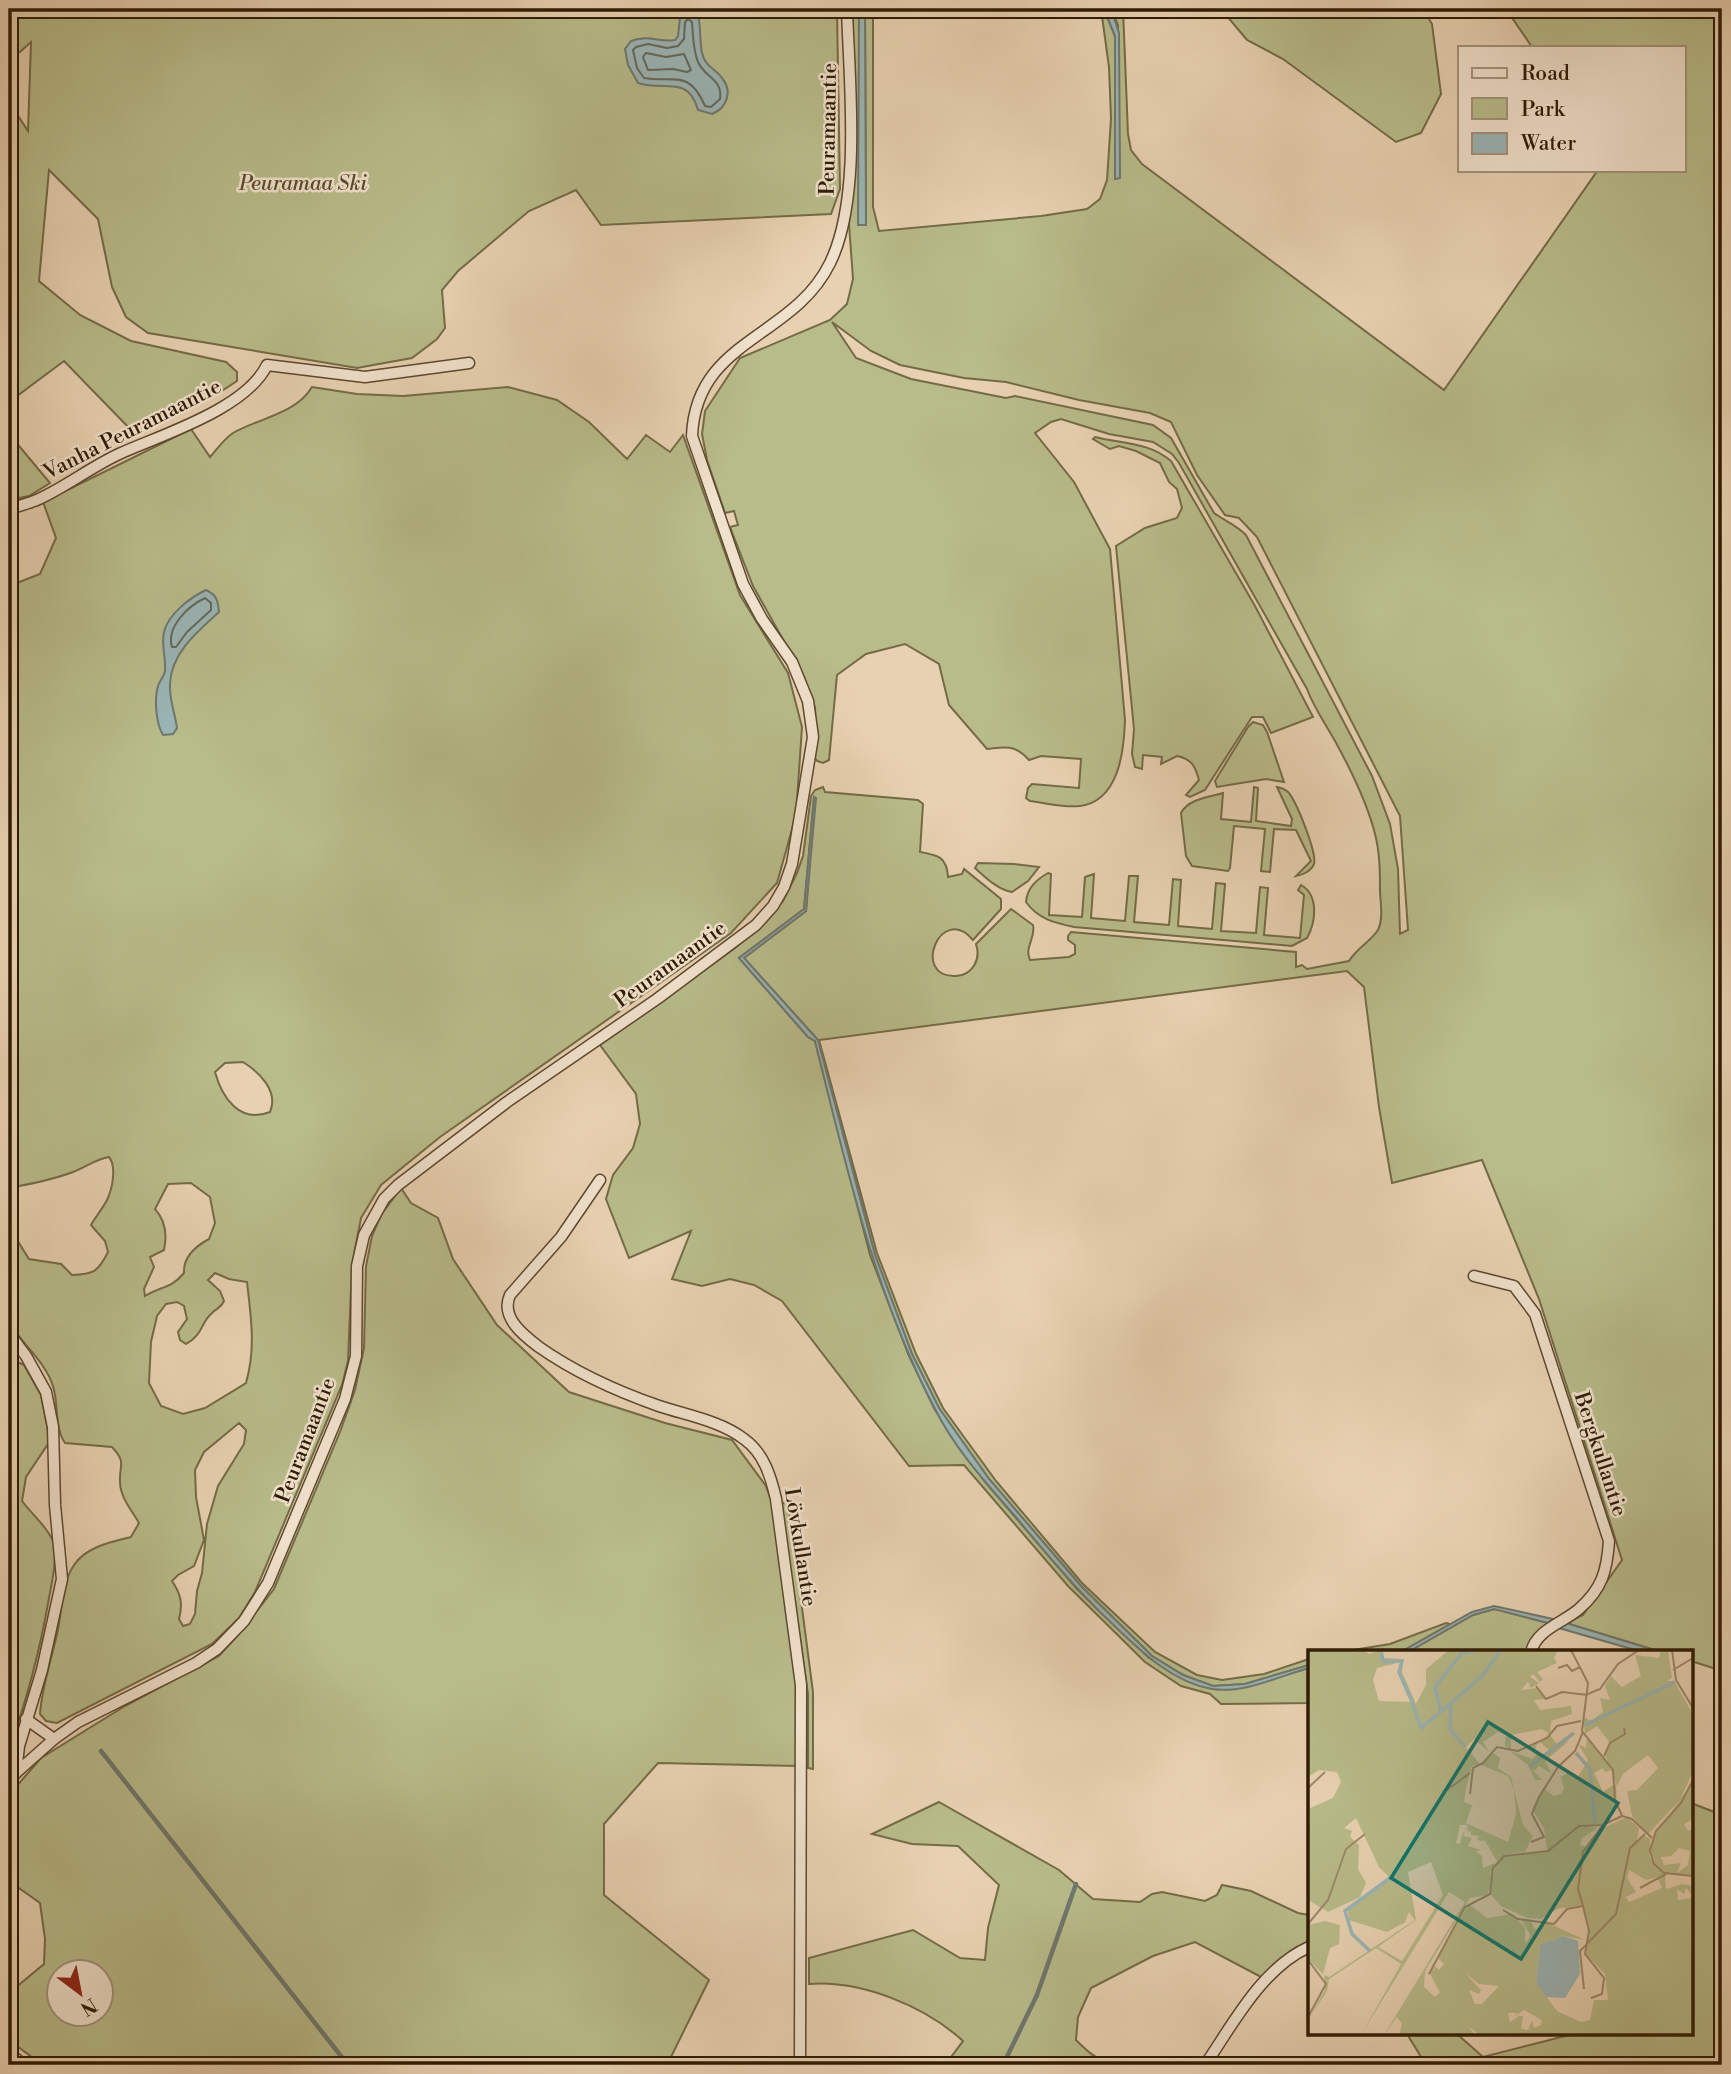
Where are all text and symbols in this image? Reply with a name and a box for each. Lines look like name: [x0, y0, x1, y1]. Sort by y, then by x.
legend: [1458, 46, 1686, 172]
text: Road: [1521, 61, 1570, 87]
street label: Peuramaantie: [815, 63, 843, 195]
text: Park: [1521, 97, 1566, 123]
text: Water: [1520, 131, 1576, 157]
park label: Peuramaa Ski: [238, 171, 367, 197]
street label: Vanha Peuramaantie: [38, 374, 226, 486]
street label: Peuramaantie: [609, 915, 732, 1014]
street label: Peuramaantie: [270, 1374, 342, 1507]
street label: Bergkullantie: [1567, 1388, 1632, 1520]
street label: Lövkullantie: [778, 1486, 822, 1608]
inset map: [1308, 1650, 1692, 2036]
north arrow: [46, 1958, 116, 2028]
text: N: [76, 1992, 101, 2021]

